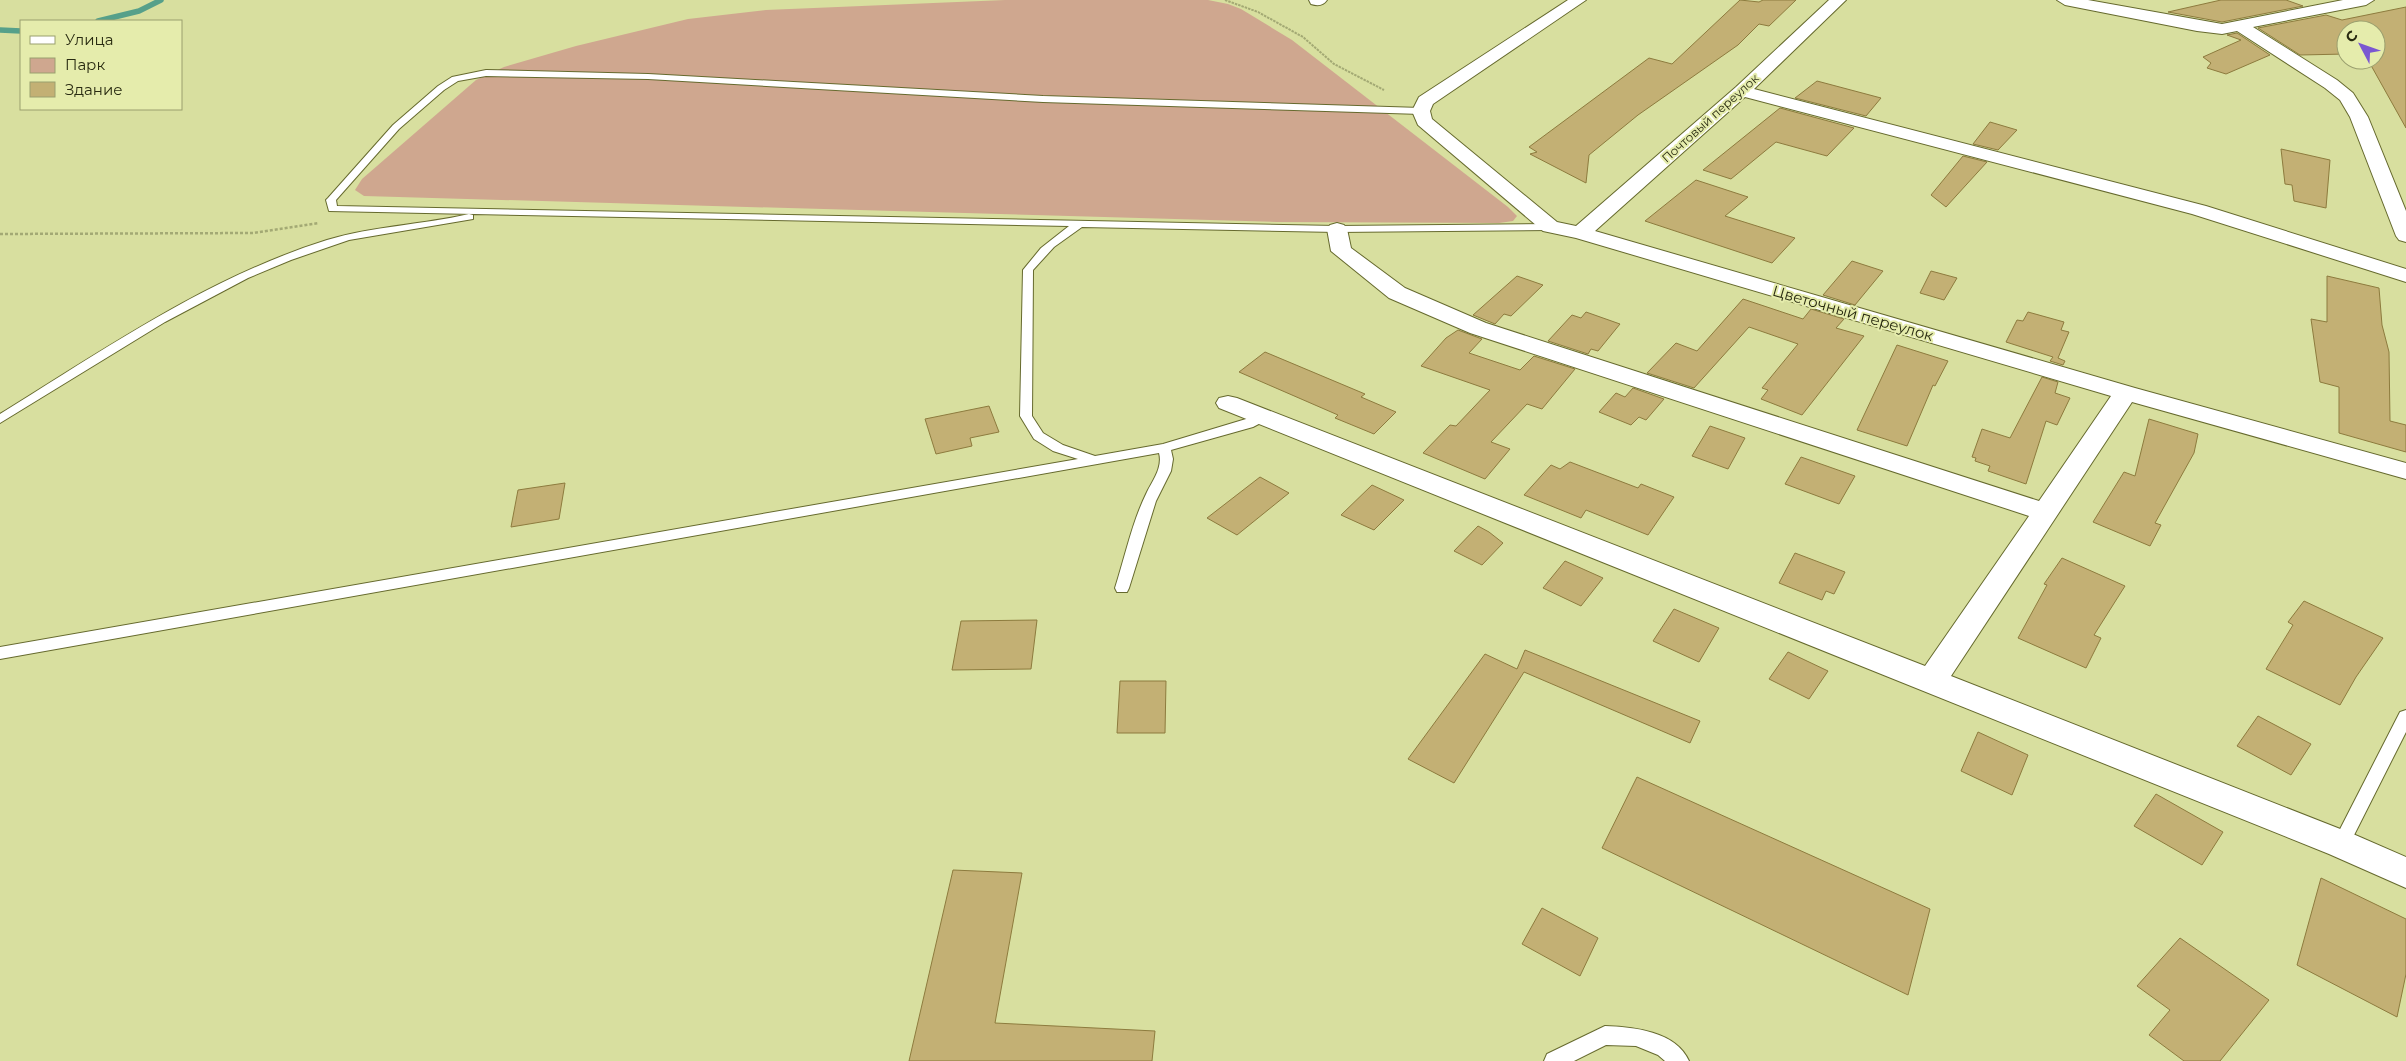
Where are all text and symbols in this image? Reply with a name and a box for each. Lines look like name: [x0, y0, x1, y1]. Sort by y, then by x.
legend: [20, 20, 182, 110]
north arrow: [2336, 20, 2386, 70]
text: С: [2341, 27, 2361, 46]
text: Улица: [65, 30, 113, 49]
text: Парк: [65, 55, 105, 74]
street label: Почтовый переулок: [1658, 70, 1762, 166]
text: Здание: [65, 80, 123, 99]
street label: Цветочный переулок: [1770, 281, 1936, 345]

